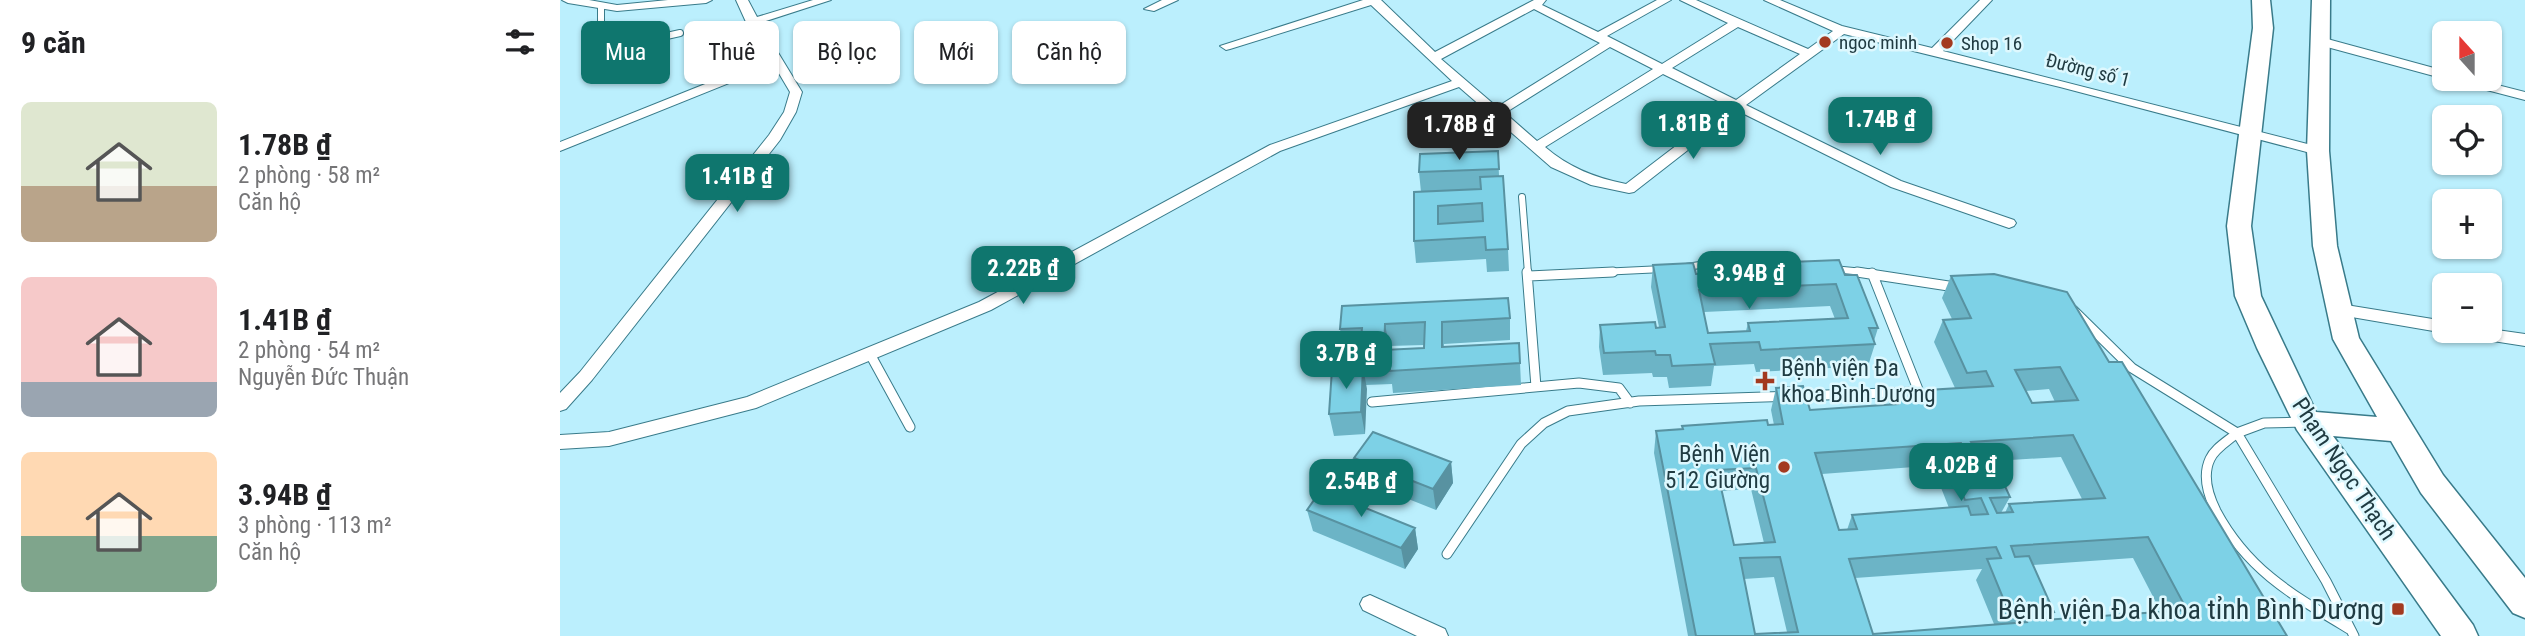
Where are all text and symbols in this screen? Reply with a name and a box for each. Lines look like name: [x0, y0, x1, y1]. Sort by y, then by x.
chip: Mua: [581, 21, 670, 84]
chip: Thuê: [684, 21, 779, 84]
chip: Bộ lọc: [793, 21, 900, 84]
chip: Mới: [914, 21, 998, 84]
chip: Căn hộ: [1012, 21, 1126, 84]
north arrow: [2432, 21, 2502, 91]
map controls: [2432, 21, 2502, 343]
icon: filters: [501, 23, 539, 61]
text: 9 căn: [21, 25, 86, 60]
place label: ngoc minh: [1839, 31, 1917, 54]
place label: Shop 16: [1961, 32, 2022, 55]
marker: ngoc minh: [1817, 34, 1833, 50]
marker: Shop 16: [1939, 35, 1955, 51]
street label: Đường số 1: [2043, 48, 2133, 92]
pin: 1.74B ₫: [1815, 97, 1945, 157]
pin: 1.78B ₫: [1394, 102, 1524, 162]
pin: 1.81B ₫: [1628, 102, 1758, 161]
button: locate: [2432, 105, 2502, 175]
text: 1.74B ₫: [1844, 106, 1916, 133]
text: 1.81B ₫: [1657, 110, 1729, 137]
text: 1.78B ₫: [1423, 111, 1495, 138]
text: 1.78B ₫: [238, 127, 331, 162]
icon: home: [77, 130, 161, 214]
pin: 1.41B ₫: [672, 154, 802, 214]
text: 2 phòng · 58 m²: [238, 162, 380, 189]
text: 1.41B ₫: [701, 163, 773, 190]
text: Căn hộ: [238, 189, 301, 216]
button: +: [2432, 189, 2502, 259]
pin: 2.22B ₫: [958, 246, 1088, 306]
pin: 3.94B ₫: [1684, 252, 1814, 311]
text: 2.22B ₫: [987, 255, 1059, 282]
text: 3.94B ₫: [1713, 260, 1785, 287]
button: −: [2432, 273, 2502, 343]
text: 1.41B ₫: [238, 302, 331, 337]
icon: home: [77, 305, 161, 389]
pin: 3.7B ₫: [1289, 332, 1403, 391]
text: 2 phòng · 54 m²: [238, 337, 380, 364]
text: 3.7B ₫: [1316, 340, 1376, 367]
place label: Bệnh viện Đa khoa Bình Dương: [1781, 355, 1936, 408]
text: Nguyễn Đức Thuận: [238, 364, 409, 391]
marker: Bệnh viện Đa khoa Bình Dương: [1755, 371, 1775, 391]
street label: Phạm Ngọc Thạch: [2286, 393, 2402, 545]
place label: Bệnh Viện 512 Giường: [1665, 441, 1770, 494]
pin: 4.02B ₫: [1896, 444, 2026, 503]
text: 4.02B ₫: [1925, 452, 1997, 479]
marker: Bệnh Viện 512 Giường: [1776, 459, 1792, 475]
pin: 2.54B ₫: [1296, 460, 1426, 519]
text: 2.54B ₫: [1325, 468, 1397, 495]
text: 3.94B ₫: [238, 477, 331, 512]
icon: home: [77, 480, 161, 564]
text: 3 phòng · 113 m²: [238, 512, 392, 539]
text: Căn hộ: [238, 539, 301, 566]
place label: Bệnh viện Đa khoa tỉnh Bình Dương: [1998, 593, 2384, 626]
marker: Bệnh viện Đa khoa tỉnh Bình Dương: [2390, 601, 2406, 617]

